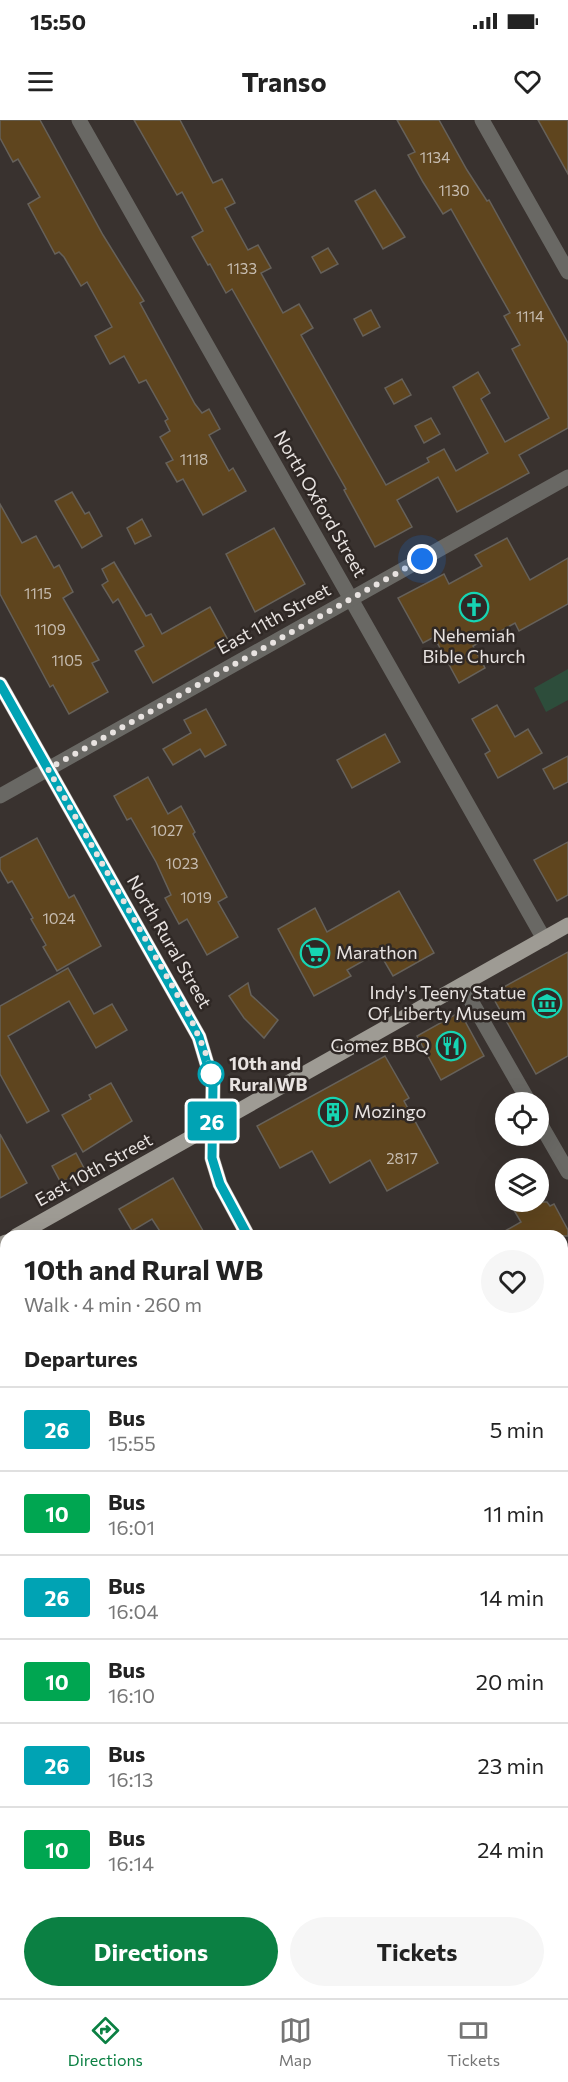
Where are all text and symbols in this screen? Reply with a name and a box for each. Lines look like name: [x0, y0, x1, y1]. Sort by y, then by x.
text: 15:50: [30, 8, 86, 35]
icon: menu: [24, 65, 57, 98]
text: Transo: [241, 65, 327, 98]
icon: heart: [511, 65, 544, 98]
house number: 1134: [420, 148, 450, 166]
house number: 1130: [438, 181, 470, 199]
house number: 1133: [227, 259, 257, 277]
house number: 1114: [516, 307, 544, 325]
street label: North Oxford Street: [270, 426, 372, 581]
house number: 1118: [180, 450, 208, 468]
your location: [407, 544, 437, 574]
street label: East 11th Street: [213, 578, 334, 658]
house number: 1115: [24, 584, 52, 602]
church icon: Nehemiah Bible Church: [458, 591, 490, 623]
house number: 1109: [34, 620, 66, 638]
place label: Nehemiah Bible Church: [422, 624, 526, 667]
house number: 1105: [51, 651, 83, 669]
house number: 1027: [151, 821, 183, 839]
house number: 1023: [165, 854, 199, 872]
street label: North Rural Street: [123, 871, 217, 1012]
house number: 1019: [180, 888, 212, 906]
house number: 1024: [42, 909, 76, 927]
supermarket icon: Marathon: [299, 937, 331, 969]
place label: Marathon: [336, 941, 418, 963]
place label: Indy's Teeny Statue Of Liberty Museum: [368, 981, 526, 1024]
museum icon: Indy's Teeny Statue Of Liberty Museum: [531, 987, 563, 1019]
restaurant icon: Gomez BBQ: [435, 1030, 467, 1062]
place label: Gomez BBQ: [331, 1034, 430, 1056]
place label: 10th and Rural WB: [229, 1052, 307, 1095]
marker: 10th and Rural WB: [198, 1061, 224, 1087]
map controls: [495, 1092, 549, 1212]
button: locate: [495, 1092, 549, 1146]
building icon: Mozingo: [317, 1096, 349, 1128]
place label: Mozingo: [354, 1100, 426, 1122]
line badge: 26: [185, 1102, 239, 1140]
text: 26: [200, 1109, 224, 1134]
street label: East 10th Street: [31, 1128, 156, 1210]
house number: 2817: [386, 1149, 418, 1167]
button: layers: [495, 1158, 549, 1212]
button: heart: [481, 1250, 544, 1313]
text: 10th and Rural WB: [24, 1252, 263, 1286]
text: Walk · 4 min · 260 m: [24, 1292, 202, 1316]
text: Departures: [24, 1345, 138, 1372]
text: Bus: [108, 1404, 145, 1431]
text: 5 min: [490, 1416, 544, 1443]
text: 26: [45, 1417, 69, 1442]
text: 15:55: [108, 1431, 156, 1455]
text: Bus: [108, 1488, 145, 1515]
text: 11 min: [484, 1500, 544, 1527]
text: 10: [45, 1501, 69, 1526]
text: 16:01: [108, 1515, 155, 1539]
text: Bus: [108, 1572, 145, 1599]
text: 14 min: [480, 1584, 544, 1611]
text: 26: [45, 1585, 69, 1610]
text: 16:04: [108, 1599, 158, 1623]
text: Bus: [108, 1656, 145, 1683]
text: 20 min: [476, 1668, 544, 1695]
text: 10: [45, 1669, 69, 1694]
text: 16:10: [108, 1683, 155, 1707]
text: Bus: [108, 1740, 145, 1767]
text: 23 min: [478, 1752, 544, 1779]
text: 26: [45, 1753, 69, 1778]
text: 16:13: [108, 1767, 153, 1791]
text: Bus: [108, 1824, 145, 1851]
text: 24 min: [477, 1836, 544, 1863]
text: 10: [45, 1837, 69, 1862]
text: 16:14: [108, 1851, 154, 1875]
button: Directions: [24, 1917, 278, 1986]
button: Tickets: [290, 1917, 544, 1986]
tab: Directions: [68, 2014, 143, 2069]
tab: Map: [279, 2014, 312, 2069]
tab: Tickets: [447, 2014, 500, 2069]

